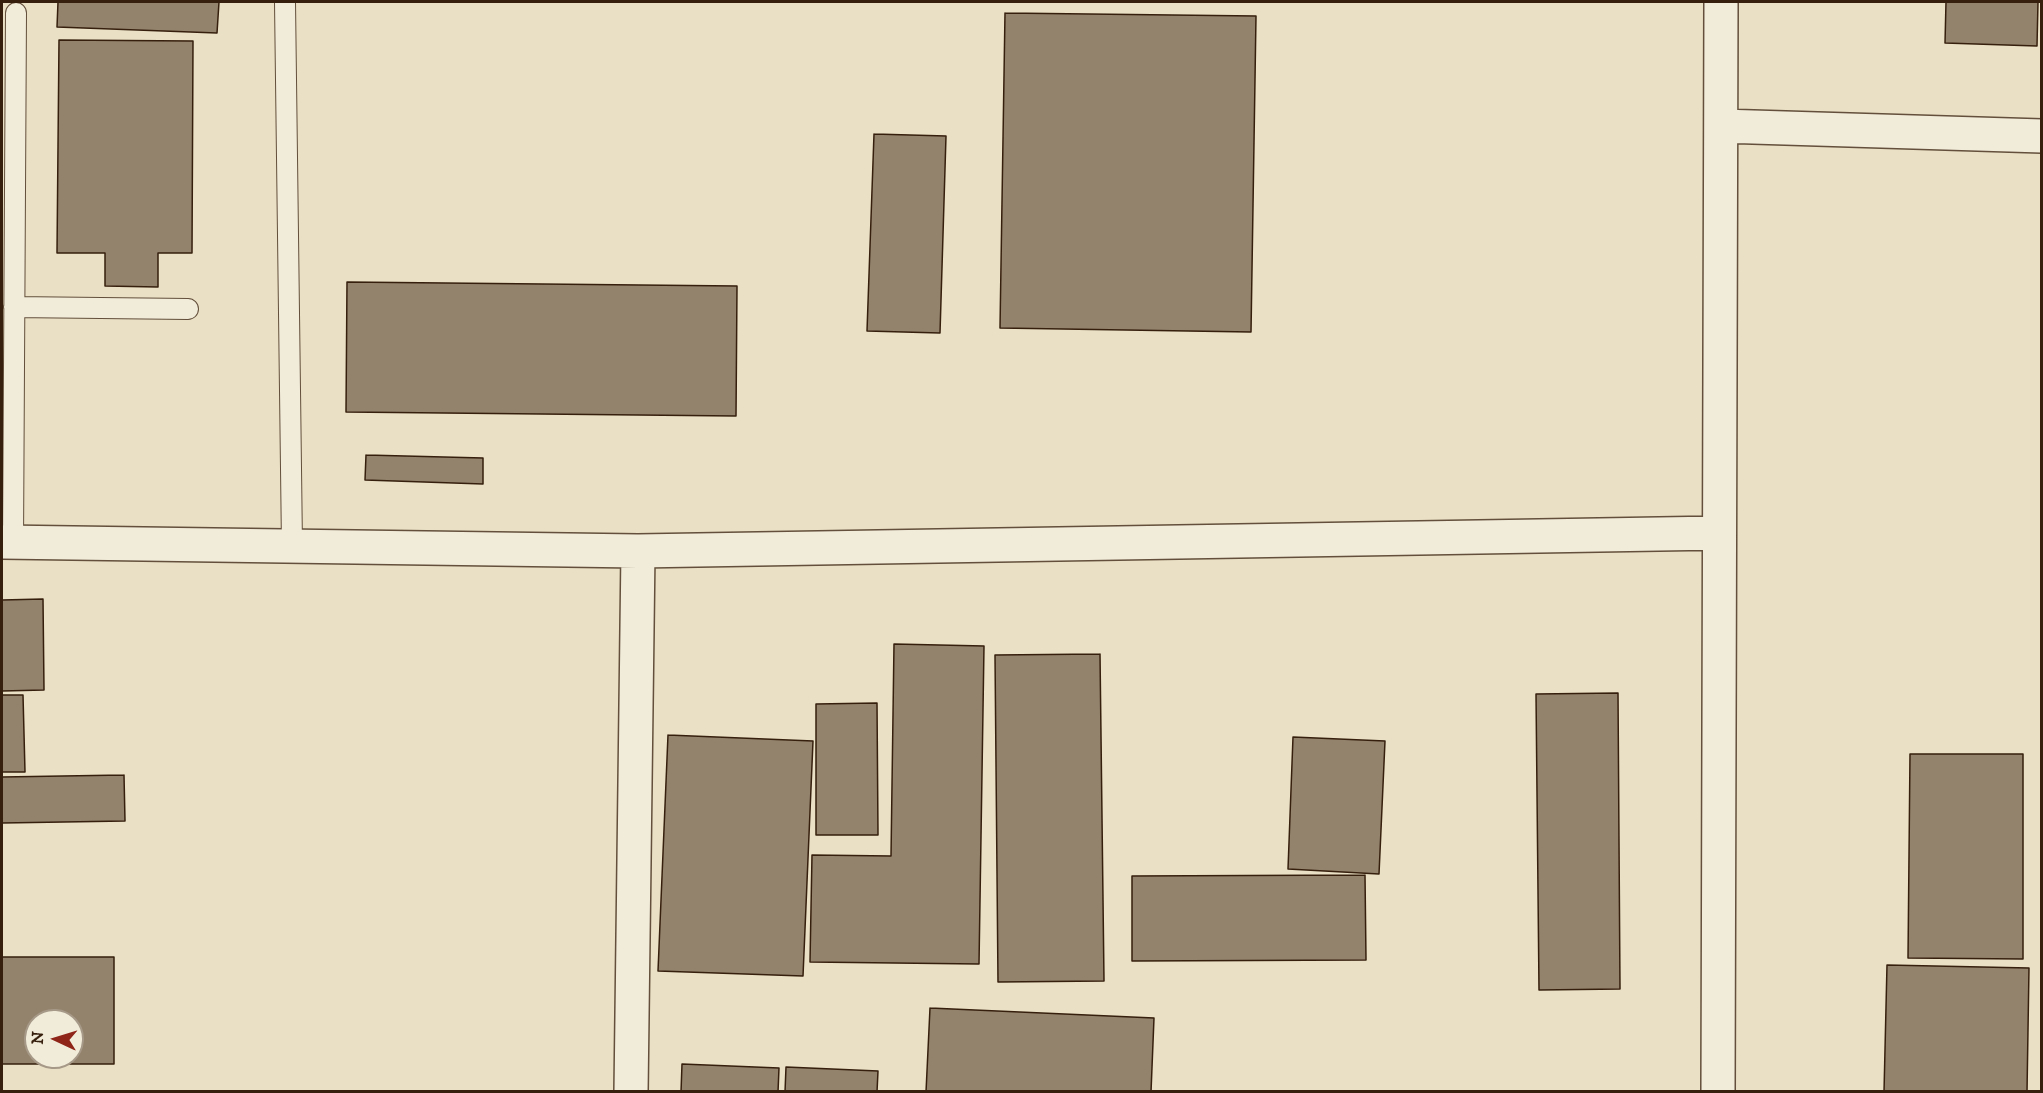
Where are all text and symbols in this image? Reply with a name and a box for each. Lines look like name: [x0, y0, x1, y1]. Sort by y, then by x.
north arrow: [24, 1009, 84, 1069]
text: N: [28, 1031, 48, 1045]

